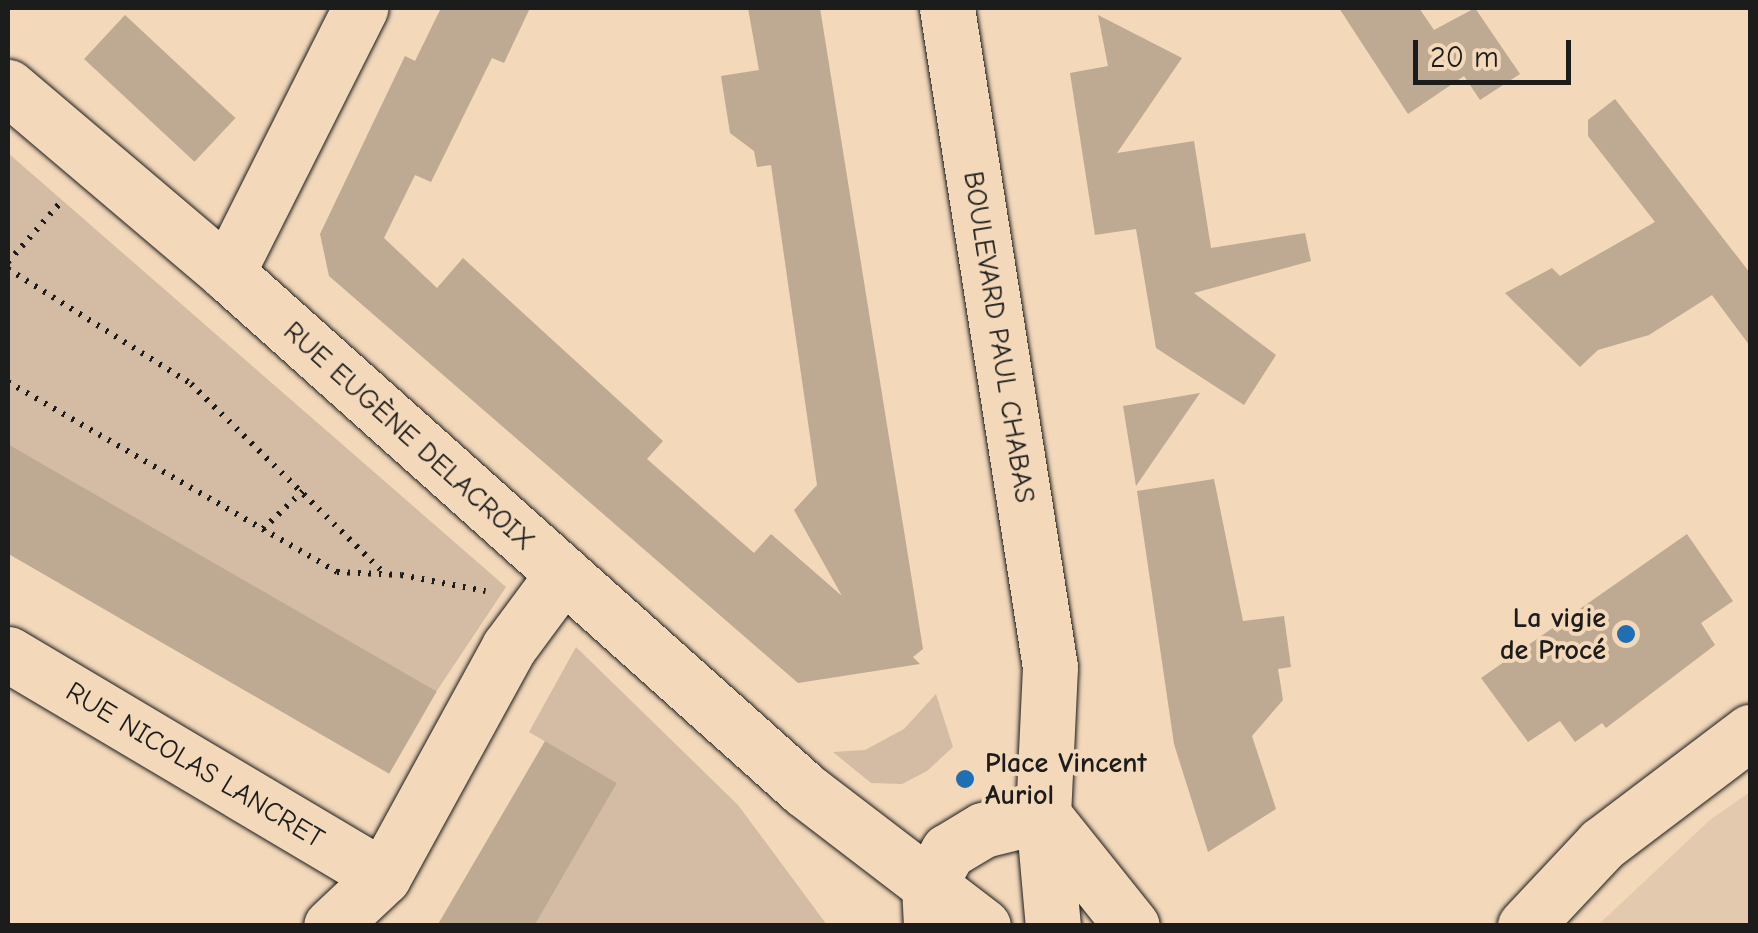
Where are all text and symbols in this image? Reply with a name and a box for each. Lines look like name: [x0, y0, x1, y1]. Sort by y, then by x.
scale bar: [1418, 20, 1576, 82]
text: 20 m: [1430, 40, 1499, 75]
street label: BOULEVARD PAUL CHABAS: [956, 169, 1042, 505]
street label: RUE EUGÈNE DELACROIX: [277, 314, 541, 558]
place label: La vigie de Procé: [1500, 601, 1606, 667]
marker: La vigie de Procé: [1615, 623, 1637, 645]
street label: RUE NICOLAS LANCRET: [60, 675, 330, 855]
place label: Place Vincent Auriol: [985, 746, 1147, 812]
marker: Place Vincent Auriol: [954, 768, 976, 790]

